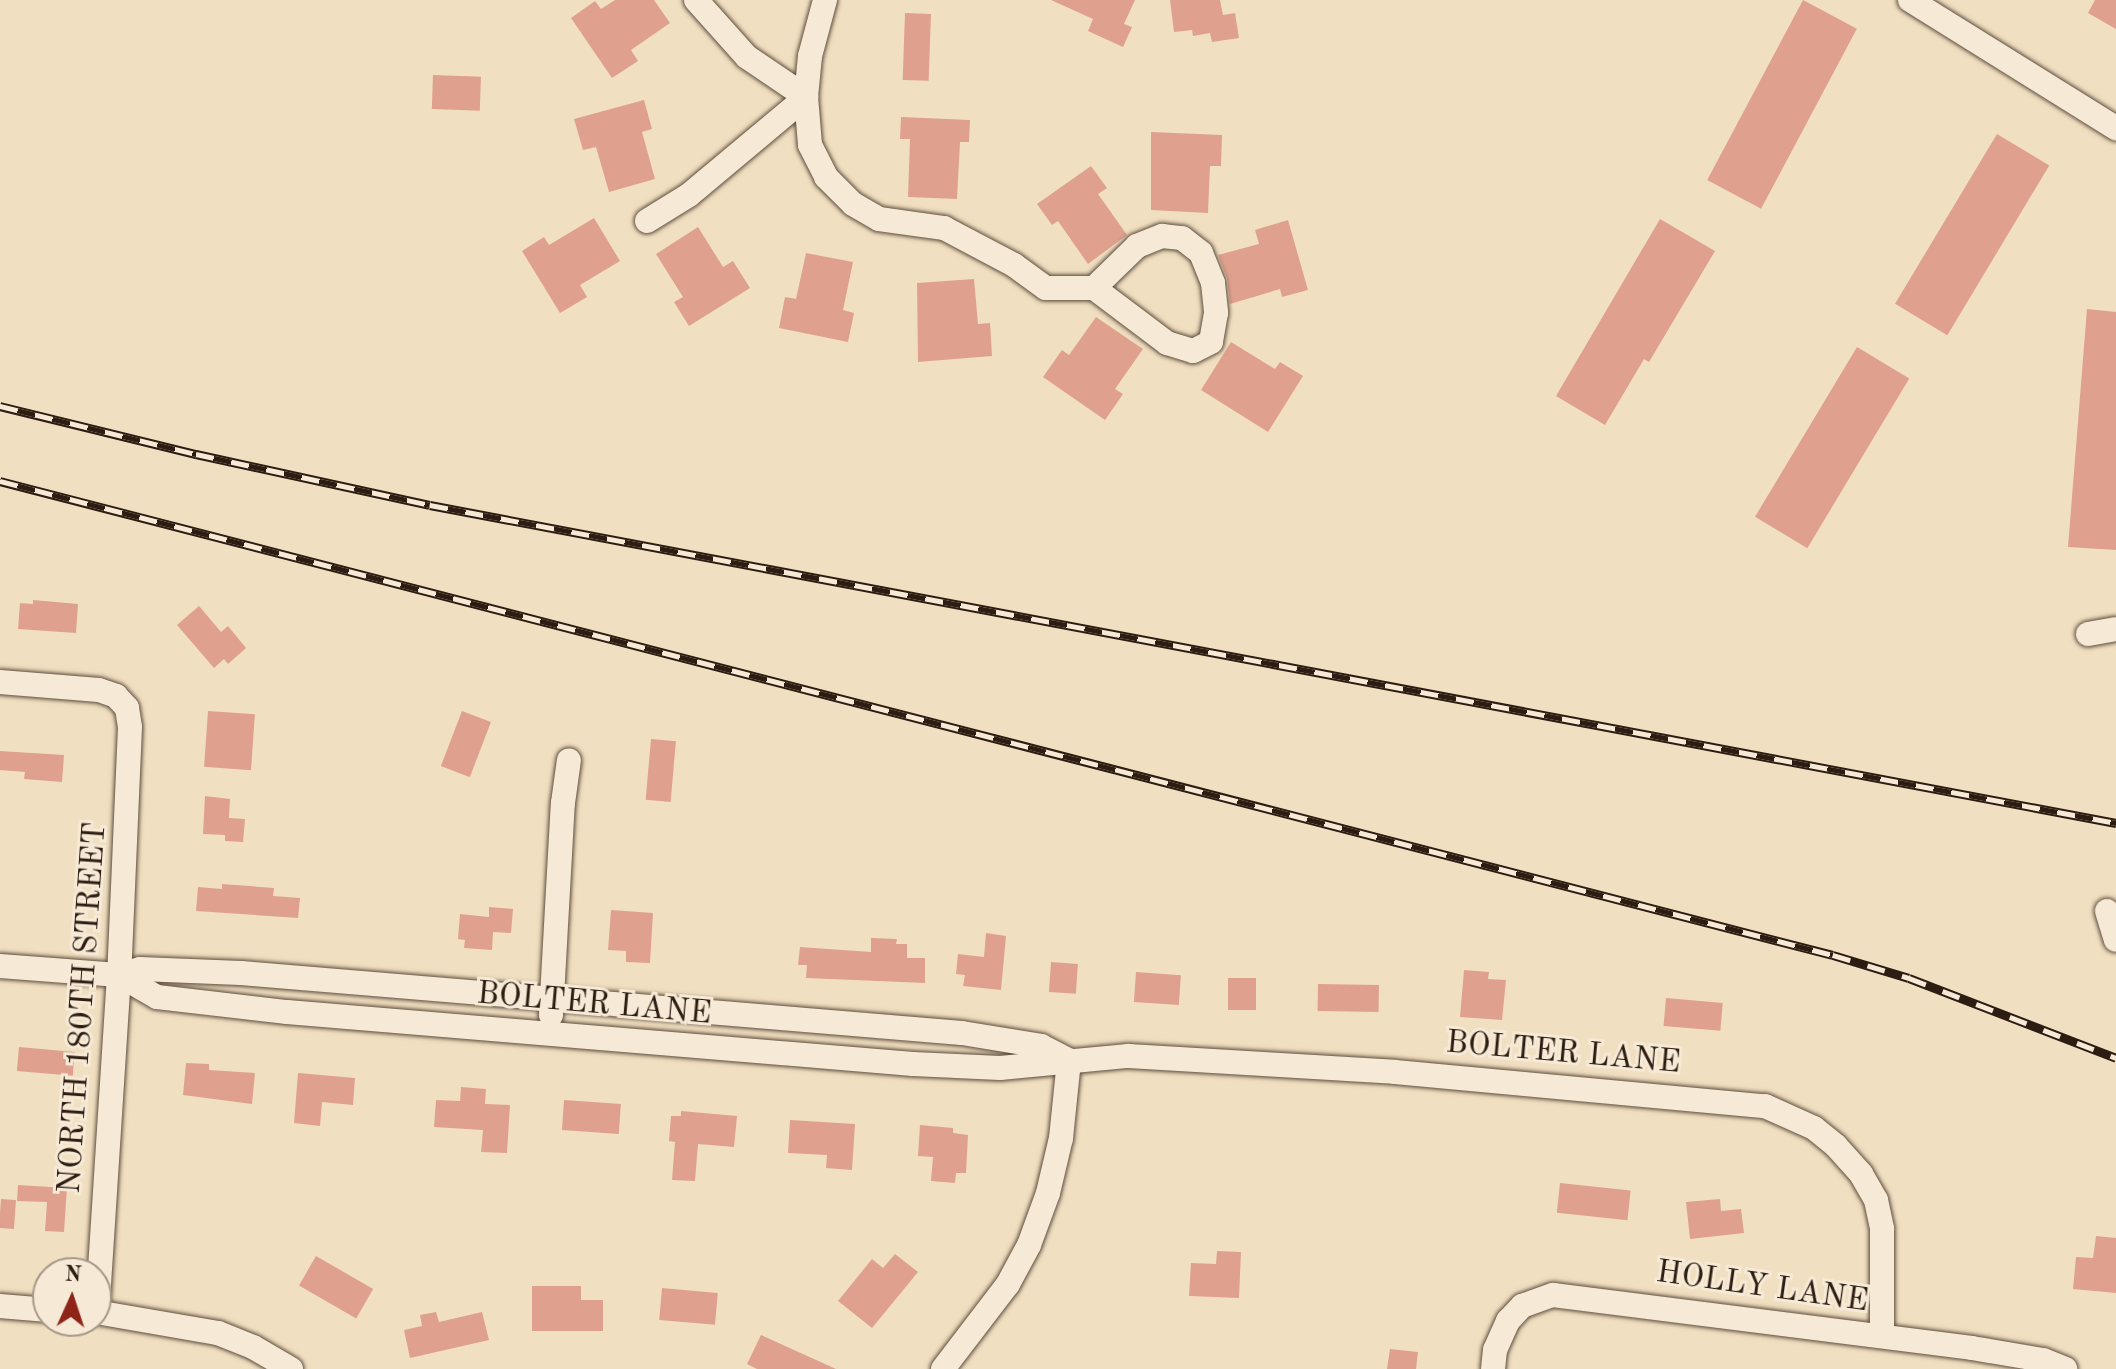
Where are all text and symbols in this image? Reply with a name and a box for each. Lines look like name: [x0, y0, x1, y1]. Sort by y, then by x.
street label: NORTH 180TH STREET: [52, 821, 116, 1195]
street label: BOLTER LANE: [475, 976, 713, 1034]
street label: BOLTER LANE: [1444, 1025, 1682, 1083]
street label: HOLLY LANE: [1654, 1254, 1870, 1322]
north arrow: [32, 1257, 112, 1337]
text: N: [64, 1264, 82, 1286]

